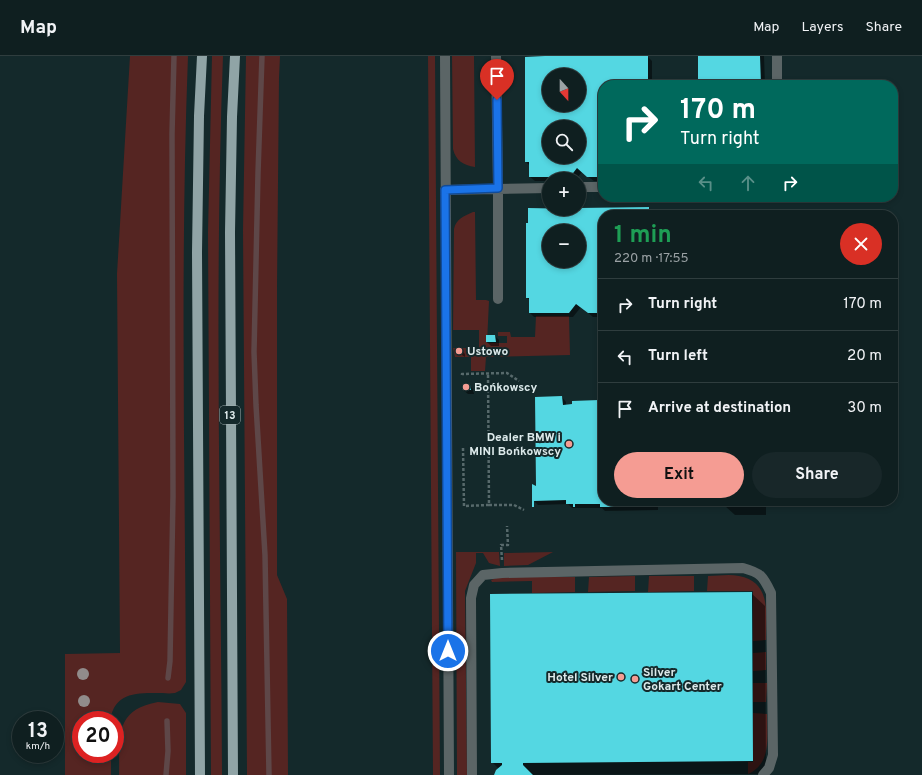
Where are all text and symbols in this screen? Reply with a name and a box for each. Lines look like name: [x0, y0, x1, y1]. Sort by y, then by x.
text: Map: [20, 16, 57, 40]
text: Map: [753, 19, 779, 36]
text: Layers: [801, 19, 843, 36]
text: Share: [865, 19, 902, 36]
pin: [480, 59, 514, 100]
icon: arrive: [486, 65, 508, 87]
north arrow: [542, 68, 586, 112]
map controls: [542, 68, 586, 268]
text: 170 m: [680, 93, 756, 129]
icon: right: [614, 96, 666, 148]
button: search: [542, 120, 586, 164]
text: Turn right: [680, 128, 760, 151]
button: +: [542, 172, 586, 216]
icon: left: [695, 172, 717, 194]
icon: ahead: [737, 172, 759, 194]
icon: right: [779, 172, 801, 194]
text: 1 min: [614, 221, 672, 251]
button: close: [840, 223, 882, 265]
button: −: [542, 224, 586, 268]
text: 220 m · 17:55: [614, 251, 689, 267]
icon: right: [614, 294, 636, 316]
text: Turn right: [648, 295, 717, 314]
text: 170 m: [843, 295, 882, 314]
place label: Ustowo: [467, 344, 508, 360]
marker: Ustowo: [454, 346, 464, 356]
icon: left: [614, 346, 636, 368]
text: Turn left: [648, 347, 708, 366]
text: 20 m: [847, 347, 882, 366]
place label: Bońkowscy: [474, 380, 537, 396]
marker: Bońkowscy: [461, 382, 471, 392]
icon: arrive: [614, 398, 636, 420]
text: Arrive at destination: [648, 399, 791, 418]
text: 30 m: [847, 399, 882, 418]
road number: 13: [220, 406, 240, 424]
place label: Dealer BMW i MINI Bońkowscy: [469, 430, 561, 460]
marker: Dealer BMW i MINI Bońkowscy: [564, 439, 574, 449]
button: Exit: [614, 452, 744, 498]
button: Share: [752, 452, 882, 498]
position arrow: [427, 630, 469, 672]
place label: Silver Gokart Center: [643, 665, 722, 695]
place label: Hotel Silver: [547, 670, 613, 686]
marker: Hotel Silver: [616, 672, 626, 682]
marker: Silver Gokart Center: [630, 674, 640, 684]
speed limit sign: 20: [72, 711, 124, 763]
text: 13: [28, 719, 48, 745]
text: km/h: [26, 740, 50, 753]

